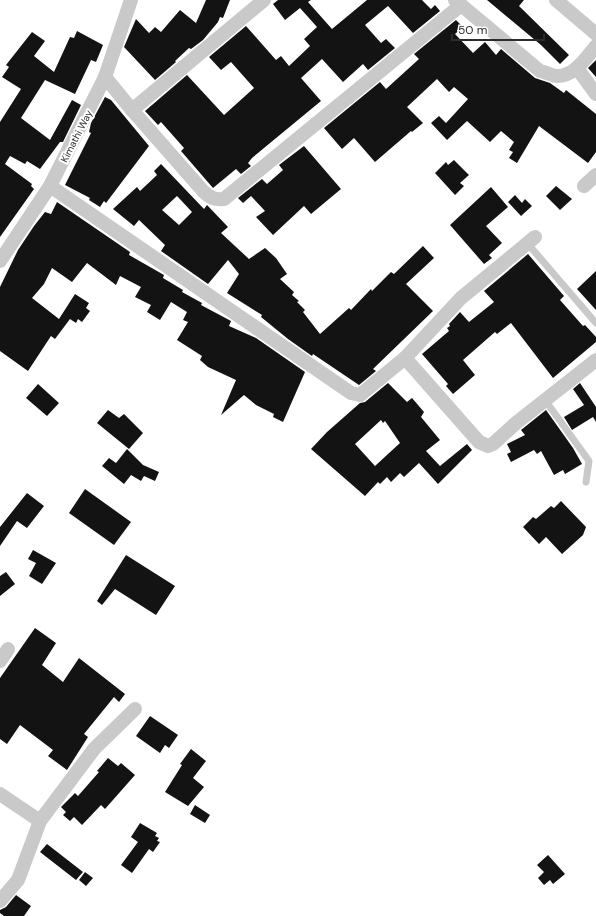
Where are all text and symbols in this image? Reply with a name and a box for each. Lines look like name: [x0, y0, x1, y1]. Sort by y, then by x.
scale bar: [452, 16, 544, 42]
text: 50 m: [458, 22, 487, 38]
street label: Kimathi Way: [58, 107, 95, 165]

